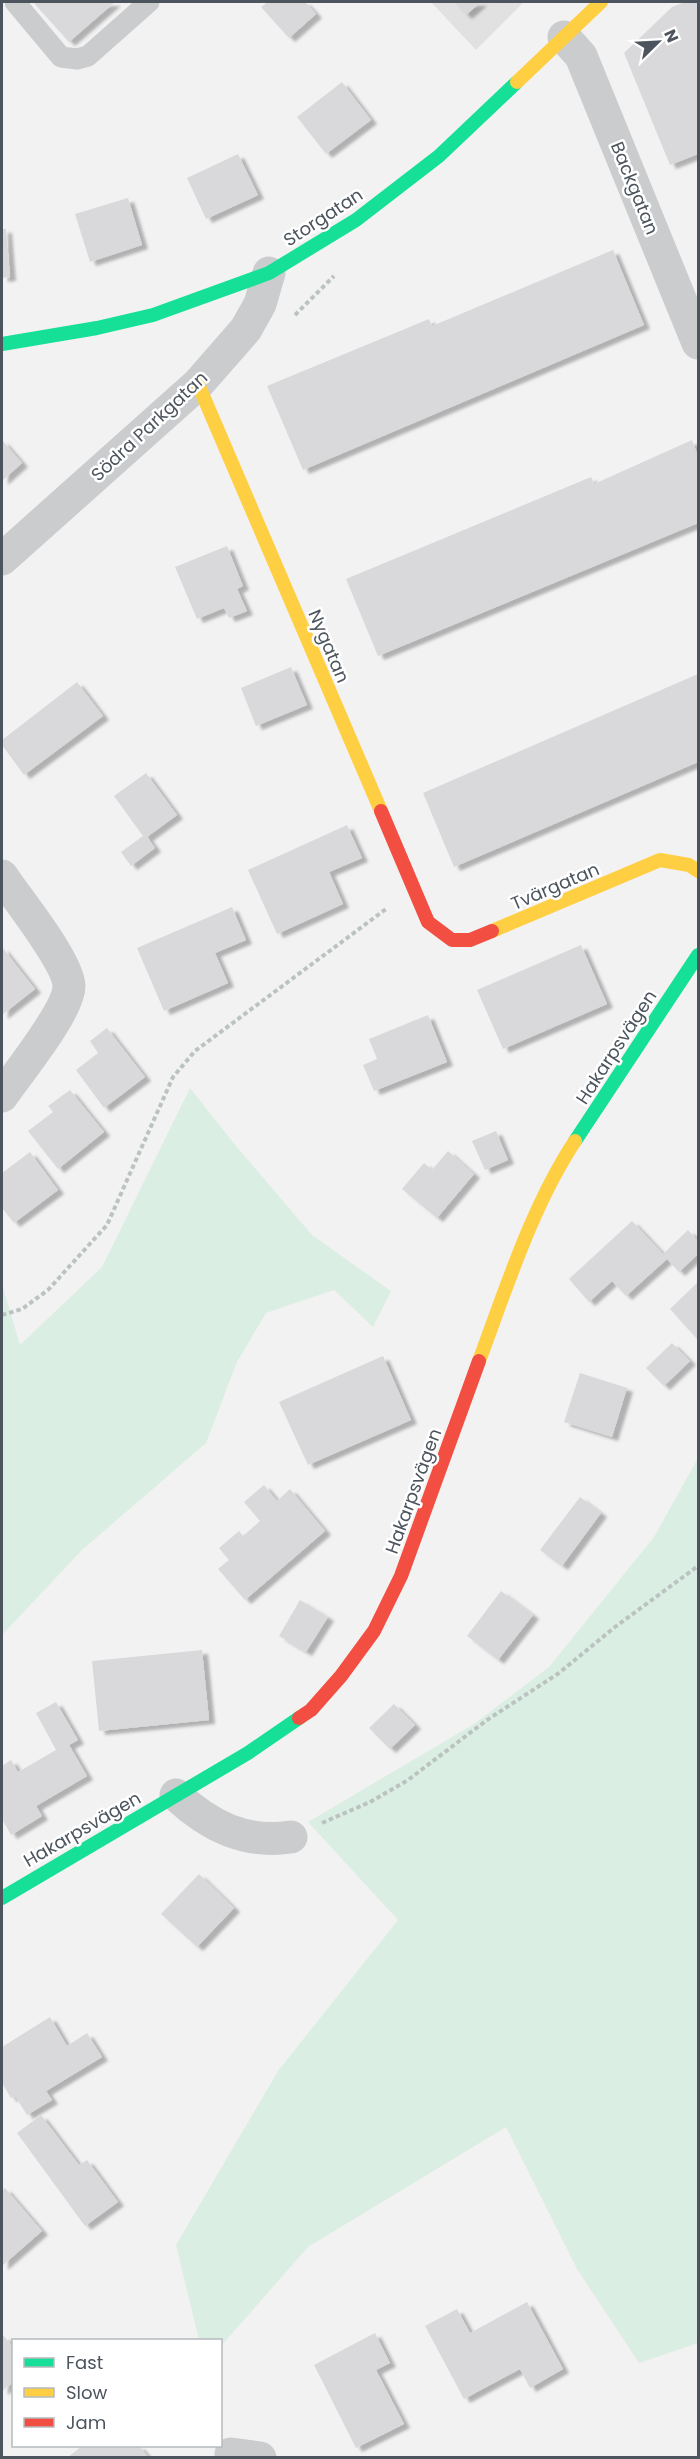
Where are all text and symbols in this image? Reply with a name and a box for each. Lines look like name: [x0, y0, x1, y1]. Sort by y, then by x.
north arrow: [628, 12, 688, 72]
text: N: [658, 26, 684, 46]
street label: Backgatan: [605, 138, 665, 238]
street label: Storgatan: [278, 182, 368, 252]
street label: Södra Parkgatan: [85, 365, 213, 487]
street label: Nygatan: [302, 606, 356, 686]
street label: Tvärgatan: [507, 856, 603, 916]
street label: Hakarpsvägen: [570, 985, 662, 1109]
street label: Hakarpsvägen: [379, 1425, 447, 1557]
street label: Hakarpsvägen: [19, 1785, 145, 1873]
legend: [12, 2339, 222, 2447]
text: Fast: [66, 2350, 103, 2375]
text: Slow: [66, 2380, 108, 2405]
text: Jam: [66, 2410, 106, 2435]

